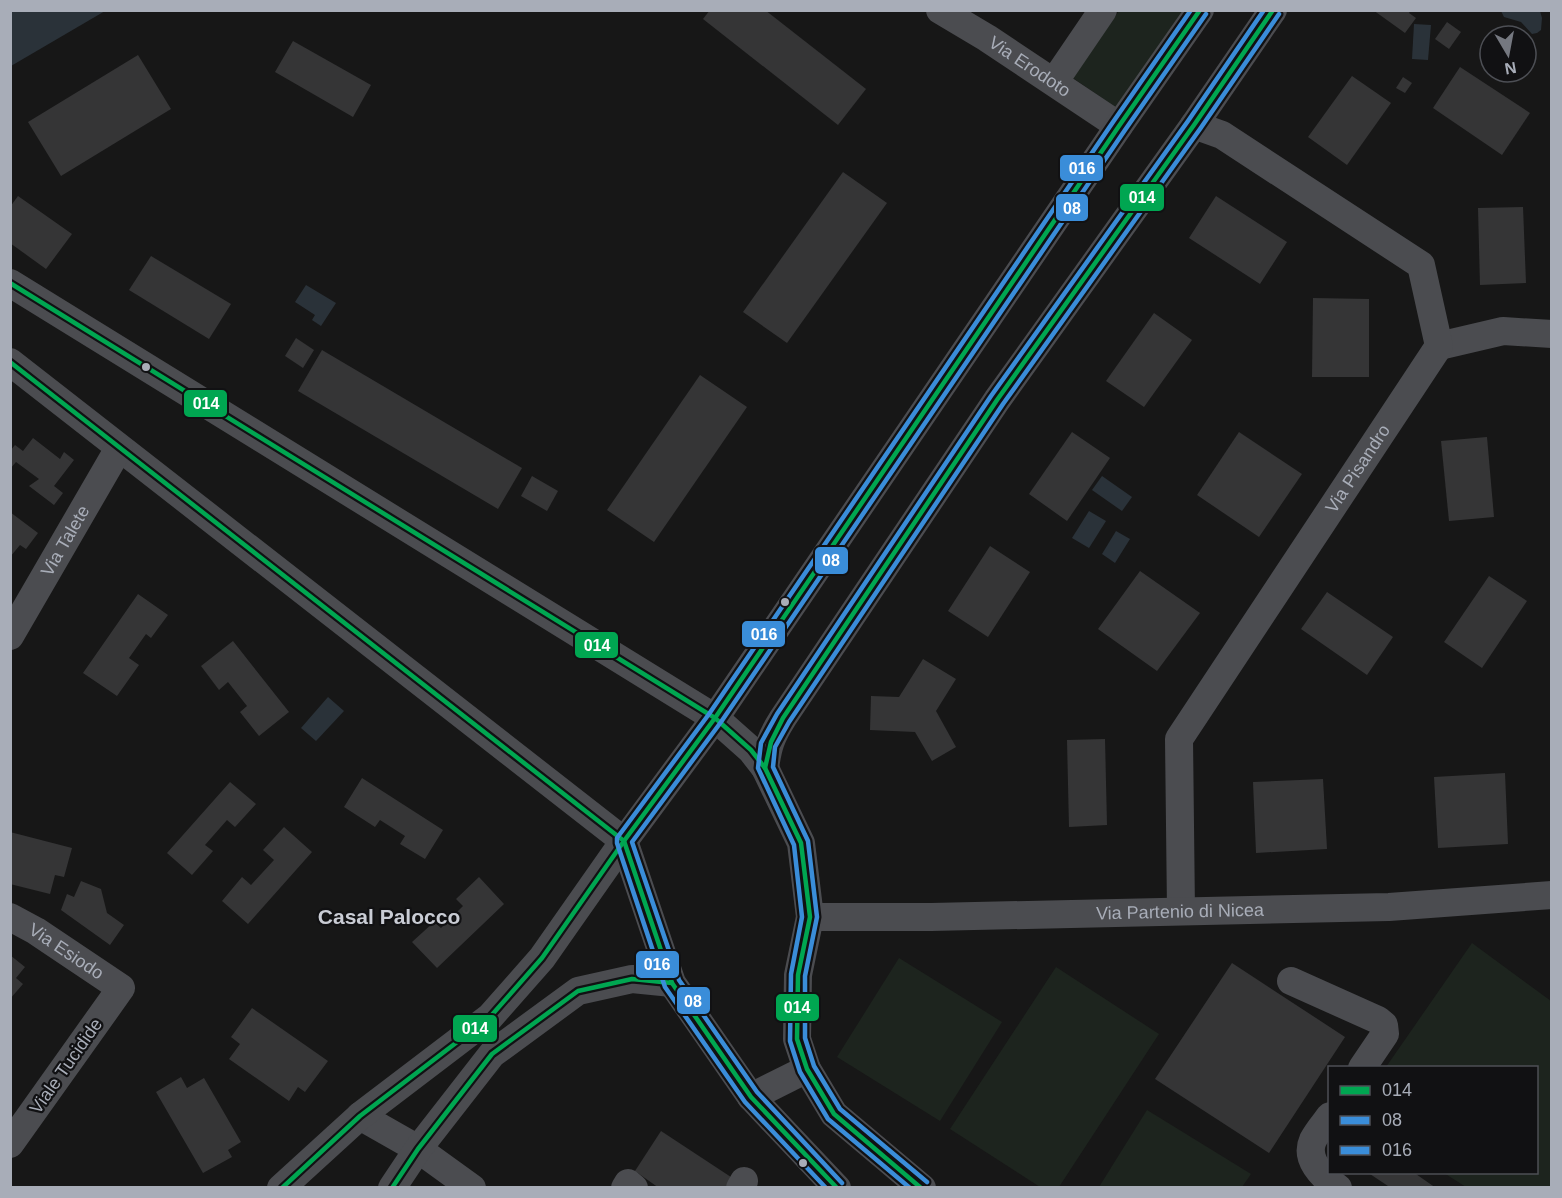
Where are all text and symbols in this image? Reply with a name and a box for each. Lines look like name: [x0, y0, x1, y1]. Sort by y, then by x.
north arrow: [1478, 24, 1538, 84]
street label: Via Erodoto: [985, 32, 1074, 101]
text: N: [1503, 59, 1518, 78]
line badge: 016: [1059, 154, 1104, 182]
text: 016: [1069, 160, 1095, 177]
line badge: 014: [1119, 183, 1165, 212]
text: 014: [1129, 189, 1155, 206]
line badge: 08: [1055, 193, 1089, 222]
text: 08: [1063, 200, 1081, 217]
unlabelled marker: [140, 361, 152, 373]
line badge: 014: [183, 389, 228, 418]
text: 014: [193, 395, 219, 412]
street label: Via Pisandro: [1321, 421, 1394, 517]
street label: Via Talete: [37, 502, 94, 580]
line badge: 08: [814, 546, 849, 575]
text: 08: [822, 552, 840, 569]
unlabelled marker: [779, 596, 791, 608]
line badge: 016: [741, 620, 786, 648]
text: 016: [751, 626, 777, 643]
line badge: 014: [574, 631, 619, 659]
text: 014: [584, 637, 610, 654]
street label: Via Partenio di Nicea: [1096, 900, 1265, 923]
district label: Casal Palocco: [318, 905, 460, 928]
street label: Via Esiodo: [26, 919, 107, 984]
line badge: 016: [635, 950, 680, 979]
text: 016: [644, 956, 670, 973]
line badge: 08: [676, 986, 711, 1015]
text: 08: [684, 993, 702, 1010]
line badge: 014: [775, 993, 820, 1022]
text: 014: [784, 999, 810, 1016]
street label: Viale Tucidide: [26, 1014, 106, 1118]
line badge: 014: [452, 1014, 498, 1043]
text: 014: [462, 1020, 488, 1037]
legend: [1328, 1066, 1538, 1174]
text: 014: [1382, 1080, 1412, 1100]
text: 08: [1382, 1110, 1402, 1130]
text: 016: [1382, 1140, 1412, 1160]
unlabelled marker: [797, 1157, 809, 1169]

